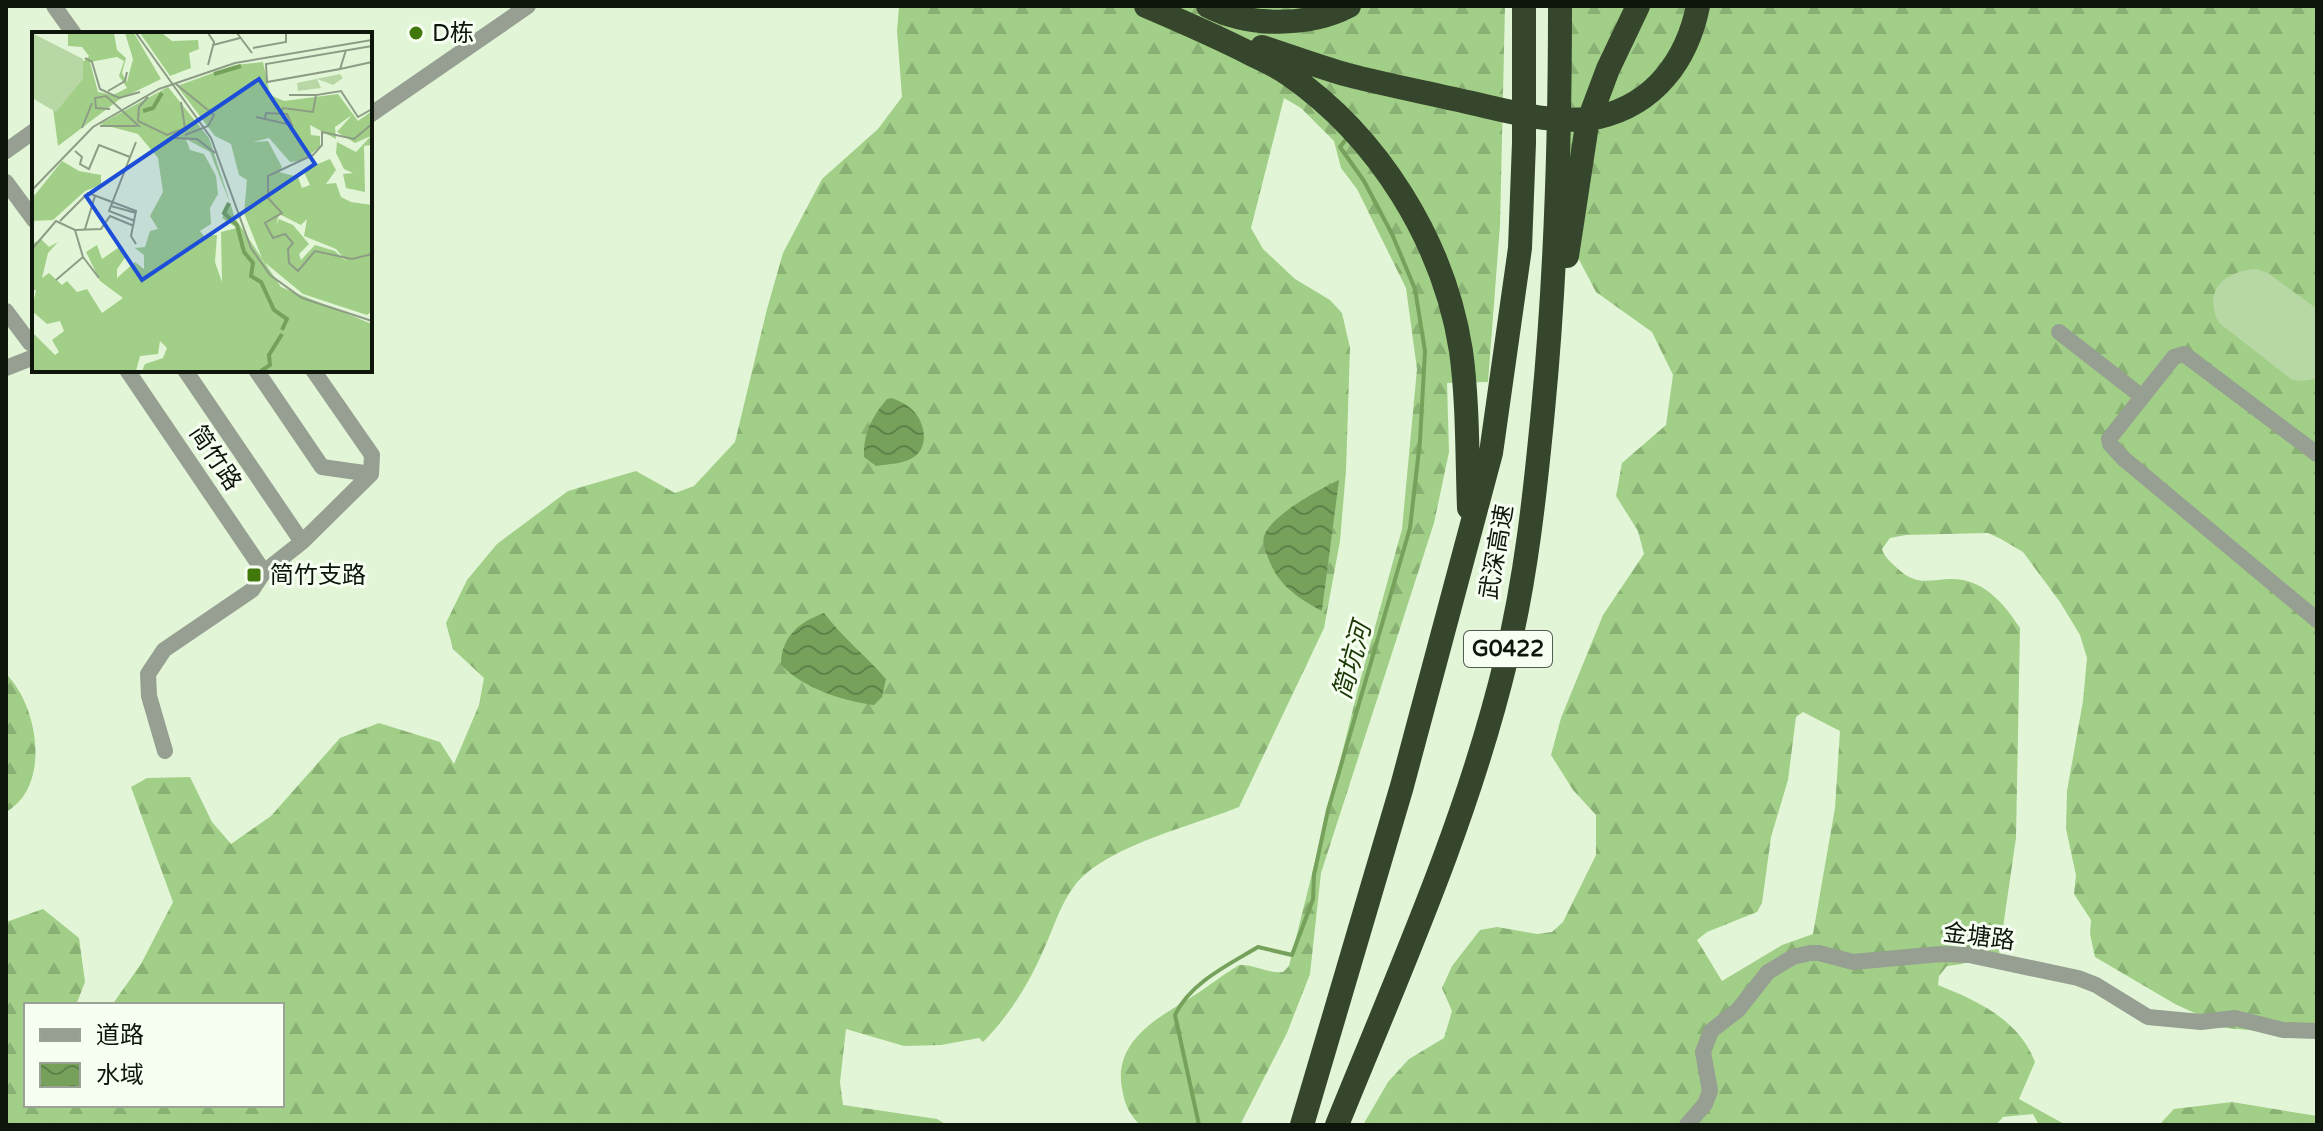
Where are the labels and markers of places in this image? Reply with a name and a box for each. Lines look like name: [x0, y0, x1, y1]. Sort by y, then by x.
place label: D栋: [432, 19, 474, 48]
marker: D栋: [407, 24, 425, 42]
place label: 简竹支路: [270, 561, 366, 590]
marker: 简竹支路: [245, 566, 263, 584]

